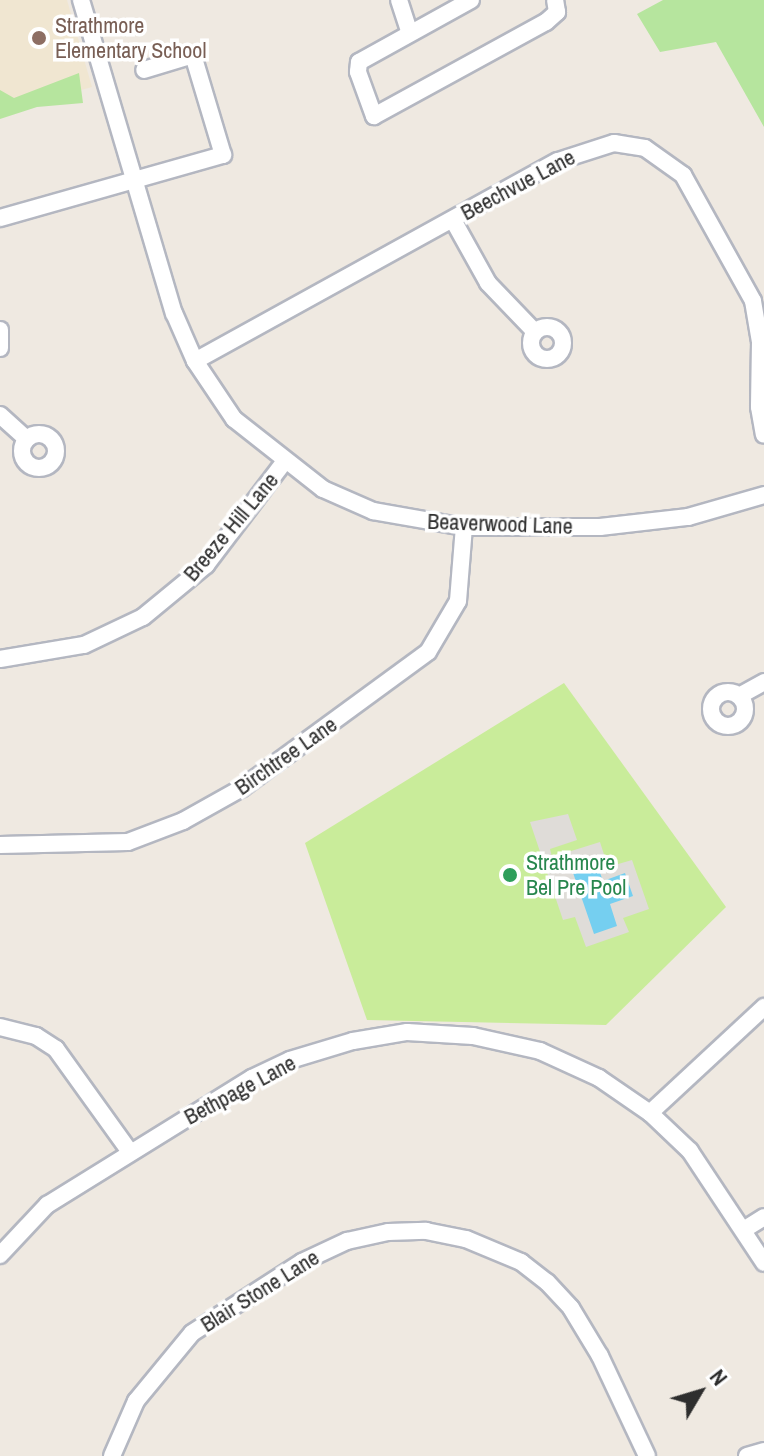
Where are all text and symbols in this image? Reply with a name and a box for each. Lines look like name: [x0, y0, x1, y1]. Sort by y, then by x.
place label: Strathmore Elementary School: [55, 12, 206, 64]
marker: Strathmore Elementary School: [30, 29, 48, 47]
street label: Beechvue Lane: [456, 144, 580, 226]
street label: Breeze Hill Lane: [178, 467, 284, 587]
street label: Beaverwood Lane: [427, 508, 573, 540]
street label: Birchtree Lane: [230, 711, 342, 801]
place label: Strathmore Bel Pre Pool: [526, 849, 626, 900]
marker: Strathmore Bel Pre Pool: [501, 866, 519, 884]
street label: Bethpage Lane: [180, 1050, 300, 1130]
street label: Blair Stone Lane: [196, 1244, 324, 1338]
north arrow: [660, 1352, 740, 1432]
text: N: [703, 1363, 735, 1392]

